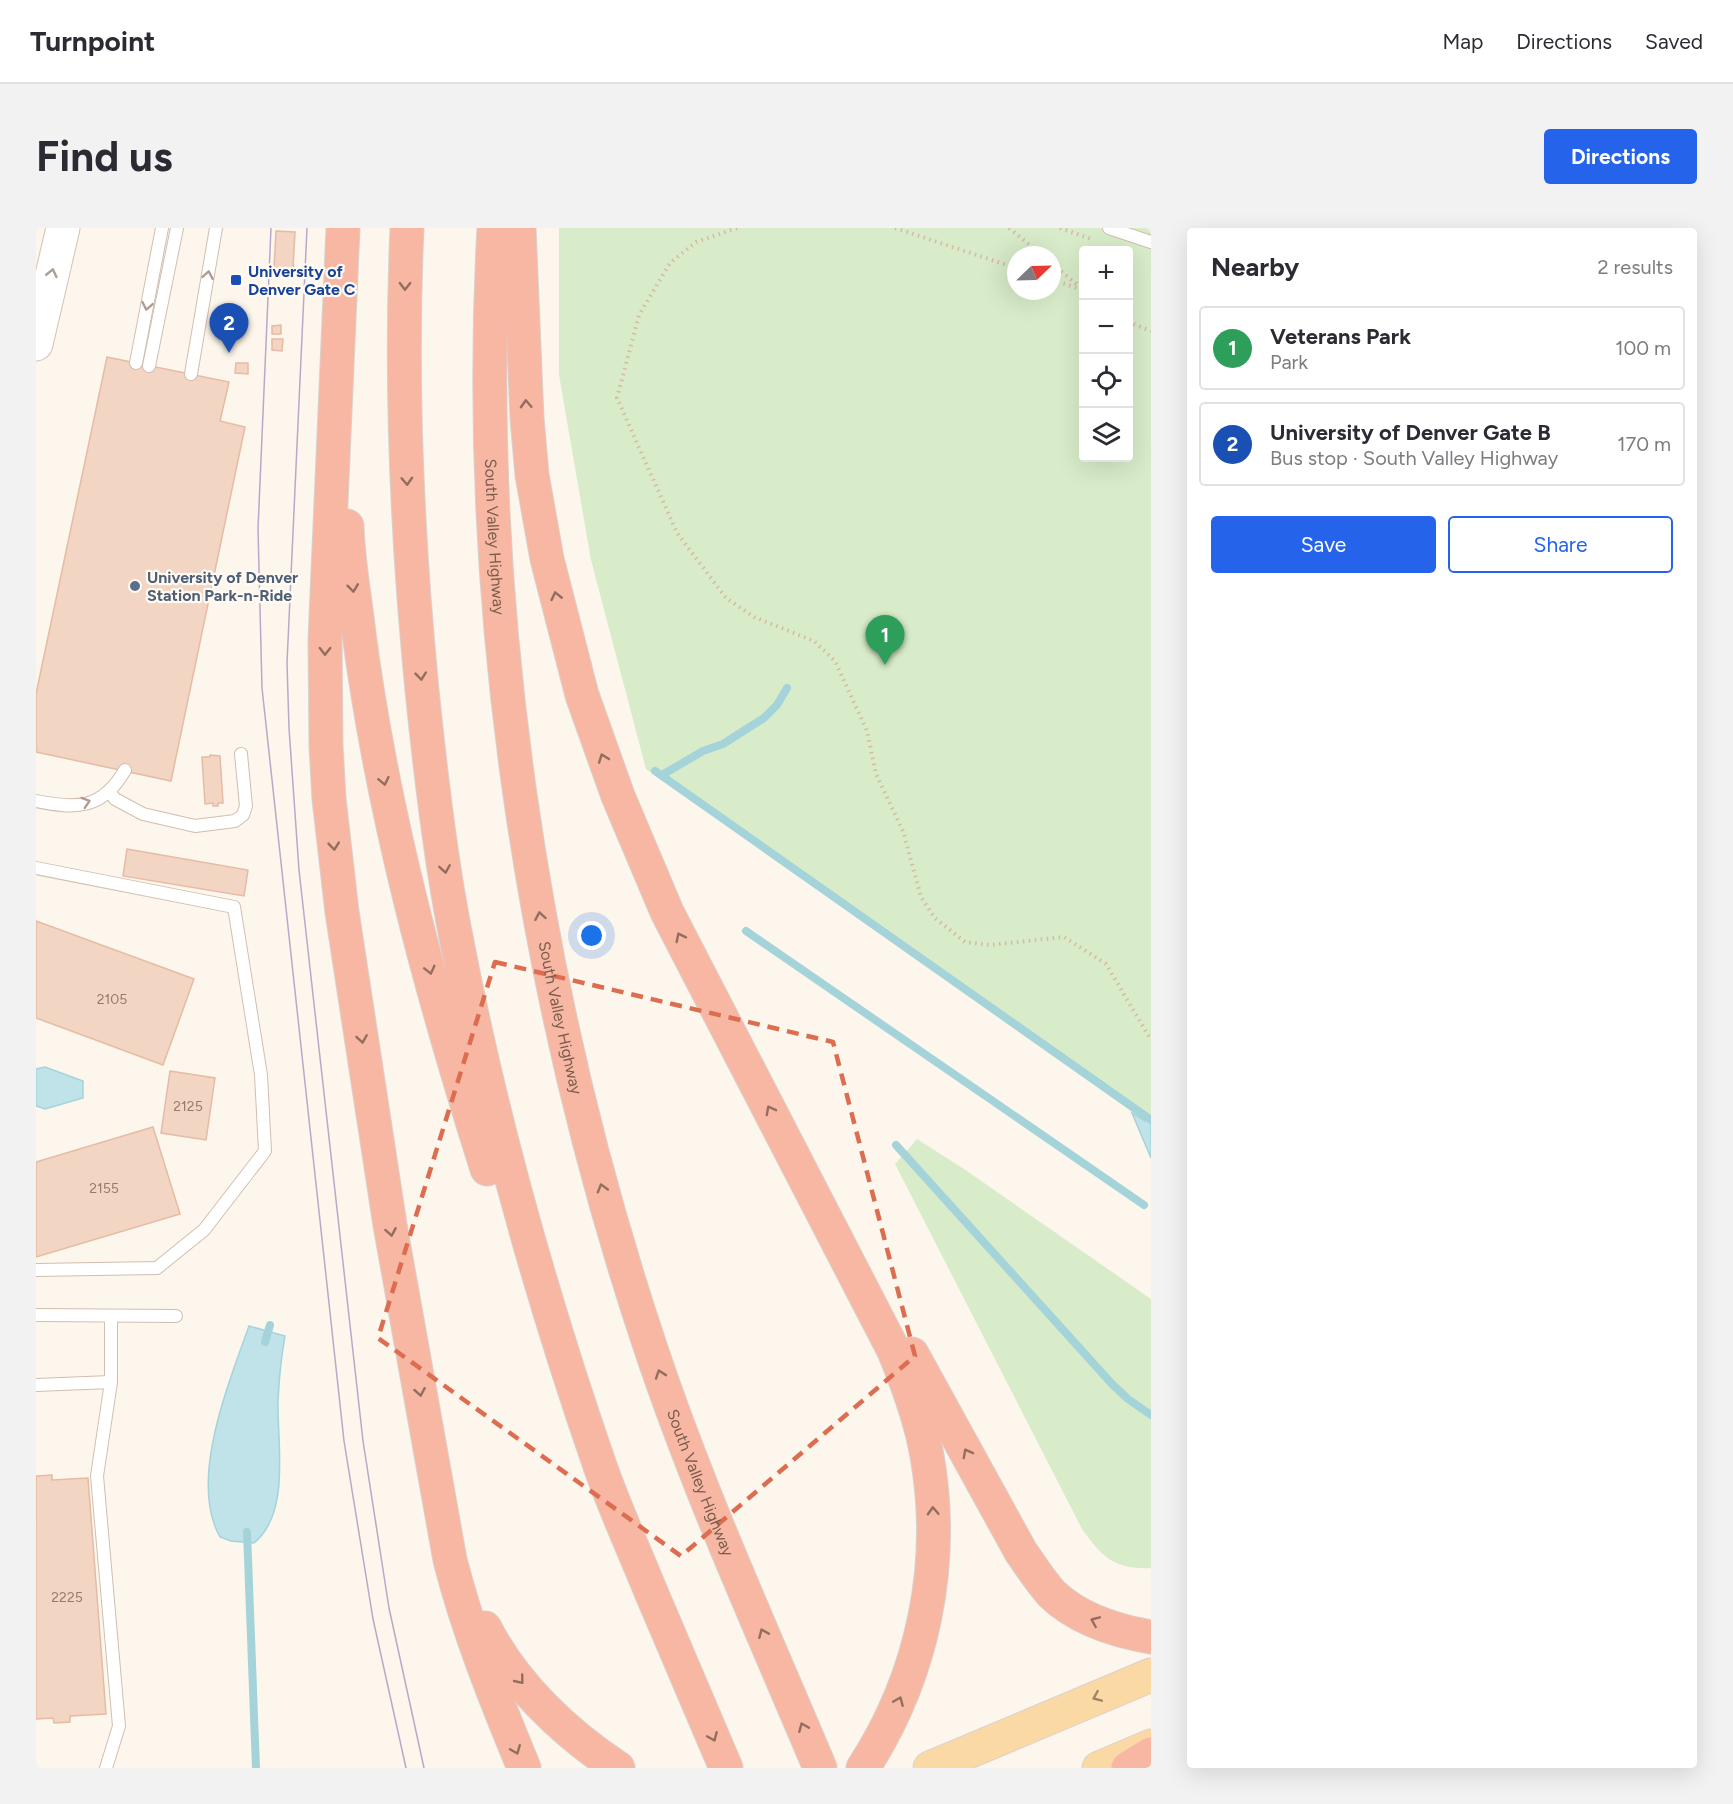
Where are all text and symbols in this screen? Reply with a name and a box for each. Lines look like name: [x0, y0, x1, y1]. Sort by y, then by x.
text: Turnpoint: [30, 24, 155, 58]
text: Map: [1442, 29, 1483, 54]
text: Directions: [1516, 29, 1612, 54]
text: Saved: [1645, 29, 1703, 54]
button: Directions: [1544, 129, 1697, 184]
text: Find us: [36, 131, 173, 182]
north arrow: [1007, 246, 1061, 300]
map controls: [1079, 246, 1133, 462]
button: +: [1079, 246, 1133, 300]
text: Nearby: [1211, 251, 1299, 283]
text: 2 results: [1597, 255, 1673, 279]
place label: University of Denver Gate C: [248, 262, 356, 299]
one-way arrow: [45, 268, 58, 278]
one-way arrow: [201, 271, 213, 280]
marker: University of Denver Gate C: [229, 273, 243, 287]
one-way arrow: [399, 282, 411, 291]
button: −: [1079, 300, 1133, 354]
one-way arrow: [141, 301, 154, 311]
pin: 2: [210, 304, 248, 353]
text: Veterans Park: [1270, 323, 1411, 350]
text: 1: [1228, 336, 1237, 360]
text: 100 m: [1615, 336, 1671, 360]
text: Park: [1270, 350, 1308, 374]
button: locate: [1079, 354, 1133, 408]
one-way arrow: [520, 399, 533, 408]
button: layers: [1079, 408, 1133, 462]
text: University of Denver Gate B: [1270, 419, 1551, 446]
text: 2: [1227, 432, 1238, 456]
text: 170 m: [1617, 432, 1671, 456]
text: Bus stop · South Valley Highway: [1270, 446, 1558, 470]
street label: South Valley Highway: [482, 458, 509, 616]
one-way arrow: [401, 477, 414, 486]
button: Save: [1211, 516, 1436, 573]
button: Share: [1448, 516, 1673, 573]
place label: University of Denver Station Park-n-Ride: [147, 568, 298, 605]
marker: University of Denver Station Park-n-Ride: [128, 579, 142, 593]
one-way arrow: [347, 584, 359, 593]
one-way arrow: [550, 591, 563, 601]
pin: 1: [866, 616, 904, 665]
one-way arrow: [319, 647, 331, 656]
one-way arrow: [414, 671, 426, 680]
one-way arrow: [598, 753, 611, 764]
one-way arrow: [377, 775, 390, 785]
one-way arrow: [80, 797, 91, 809]
one-way arrow: [327, 841, 340, 850]
one-way arrow: [438, 865, 450, 874]
one-way arrow: [535, 911, 547, 920]
your location: [577, 921, 606, 950]
one-way arrow: [675, 933, 687, 944]
street label: South Valley Highway: [535, 939, 587, 1097]
one-way arrow: [422, 965, 435, 975]
house number: 2105: [97, 991, 127, 1008]
one-way arrow: [355, 1034, 367, 1044]
house number: 2125: [173, 1098, 203, 1115]
one-way arrow: [766, 1106, 777, 1116]
house number: 2155: [89, 1180, 119, 1197]
one-way arrow: [597, 1183, 609, 1194]
one-way arrow: [385, 1227, 397, 1236]
one-way arrow: [654, 1369, 667, 1380]
one-way arrow: [413, 1386, 426, 1396]
street label: South Valley Highway: [663, 1406, 738, 1559]
one-way arrow: [963, 1448, 975, 1459]
one-way arrow: [926, 1506, 939, 1515]
house number: 2225: [51, 1589, 83, 1606]
one-way arrow: [1090, 1616, 1101, 1628]
one-way arrow: [758, 1628, 770, 1639]
one-way arrow: [513, 1673, 524, 1684]
one-way arrow: [1092, 1690, 1103, 1702]
one-way arrow: [892, 1696, 904, 1707]
one-way arrow: [798, 1723, 810, 1734]
one-way arrow: [706, 1731, 718, 1742]
one-way arrow: [509, 1744, 521, 1755]

